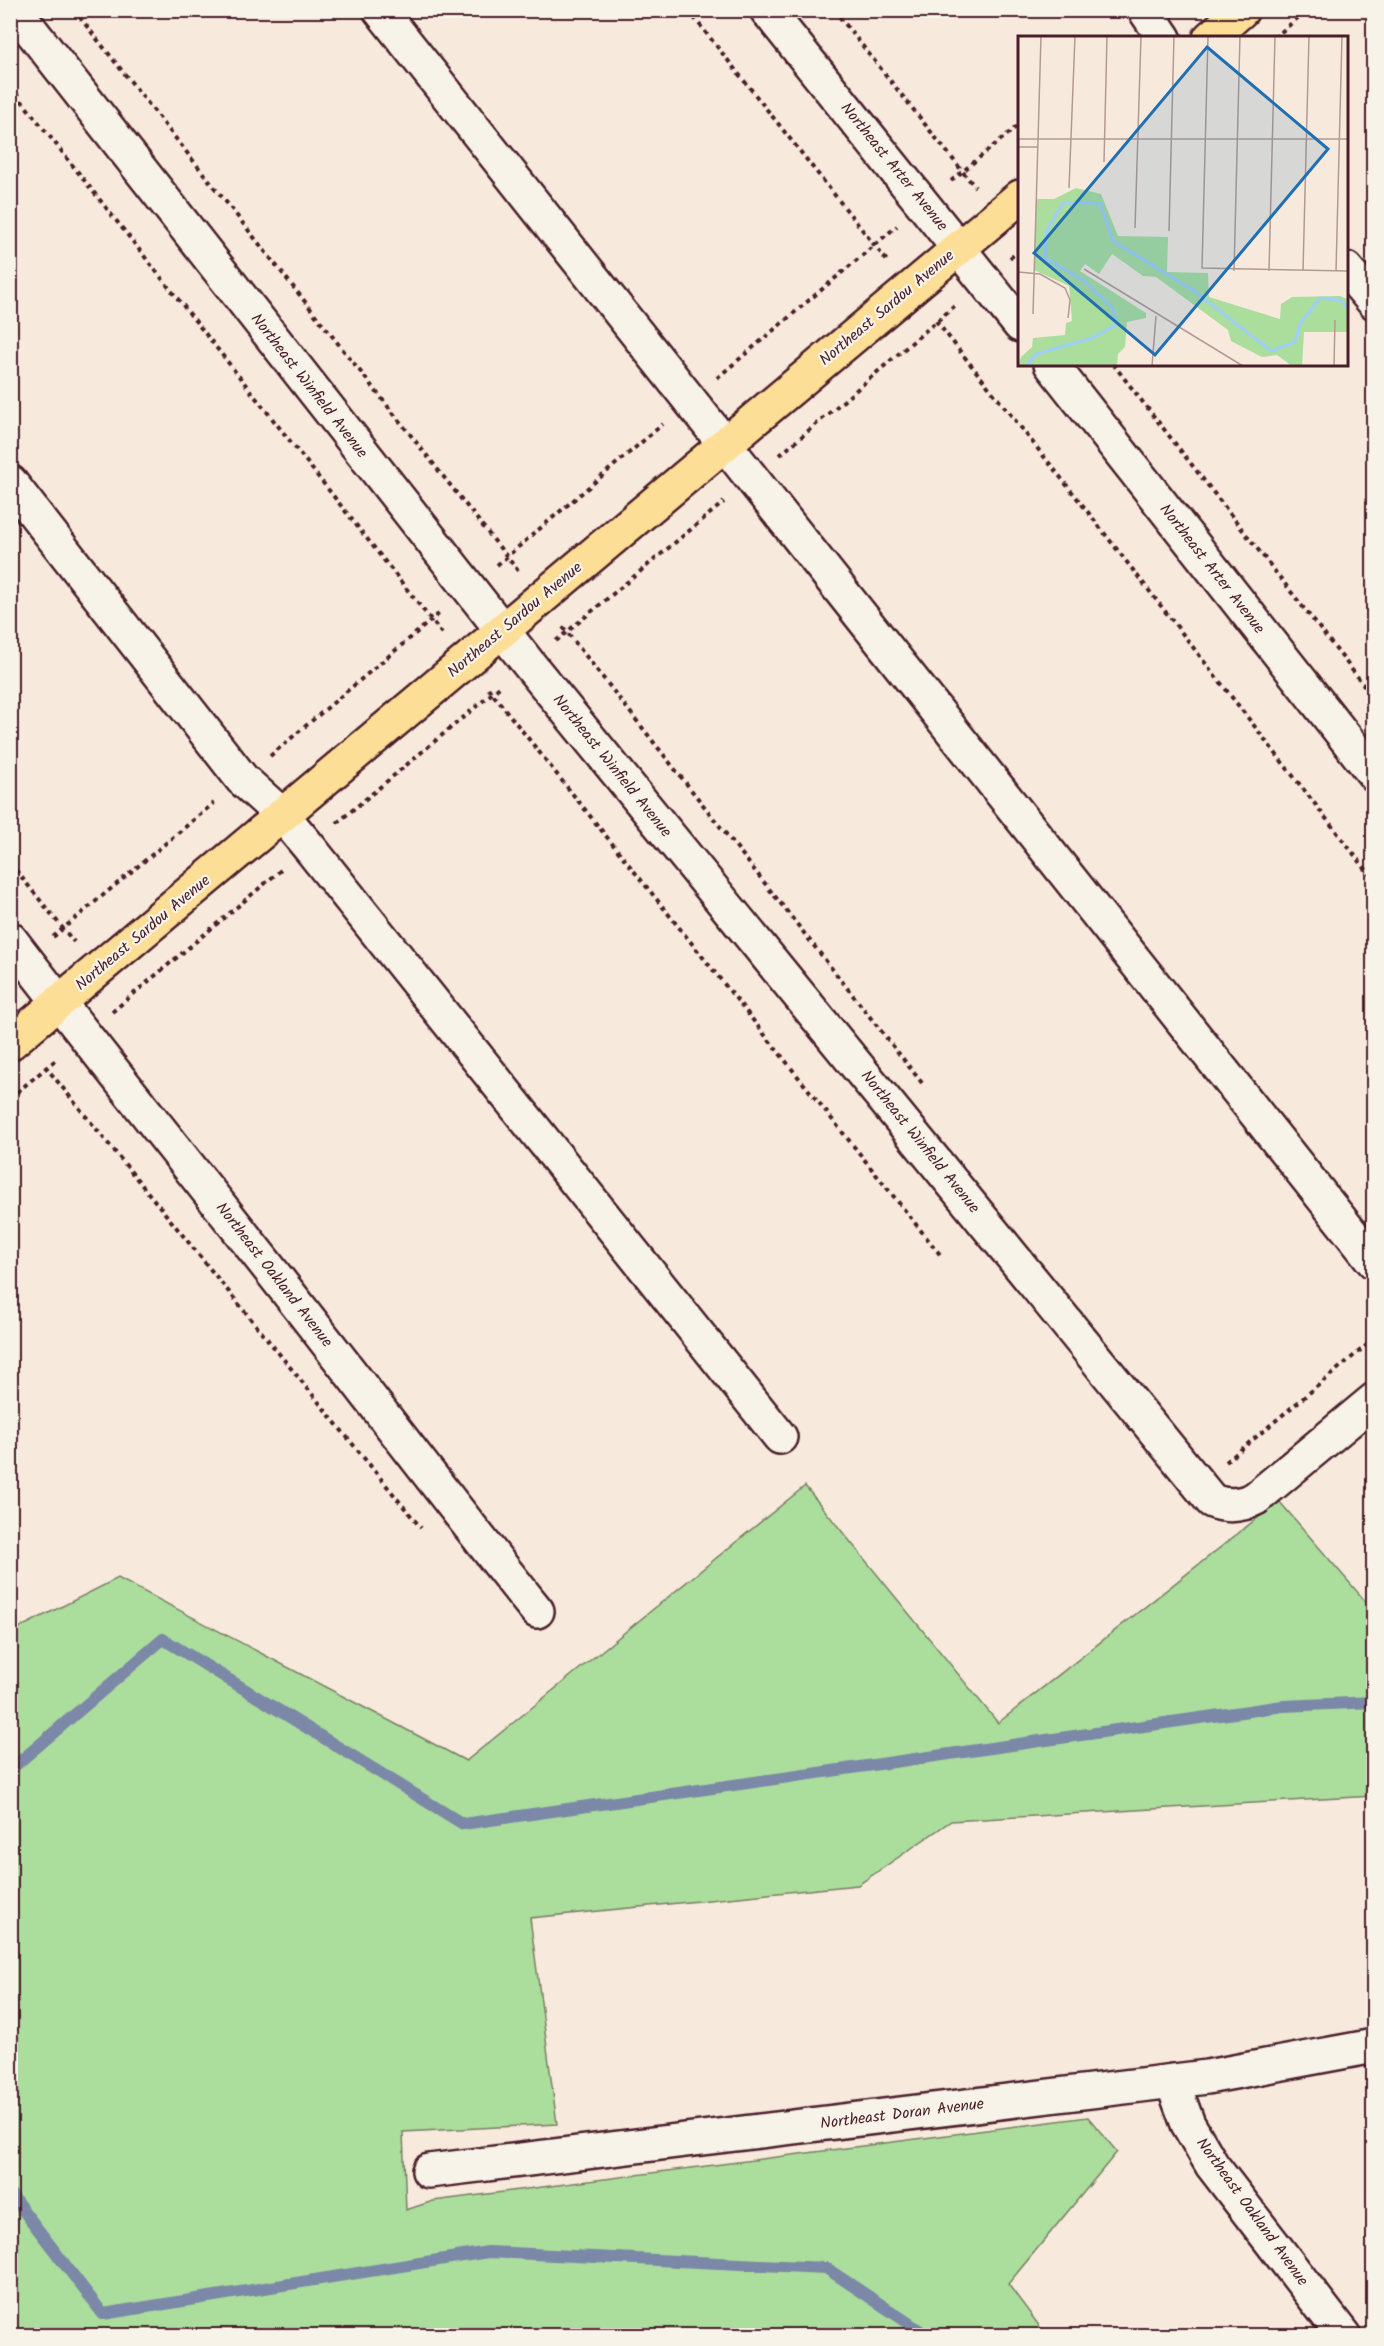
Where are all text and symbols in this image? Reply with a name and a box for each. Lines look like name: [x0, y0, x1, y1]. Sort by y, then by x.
inset map: [1018, 36, 1348, 366]
street label: Northeast Arter Avenue: [834, 97, 954, 237]
street label: Northeast Sardou Avenue: [814, 244, 960, 372]
street label: Northeast Winfield Avenue: [244, 308, 374, 464]
street label: Northeast Arter Avenue: [1153, 498, 1271, 640]
street label: Northeast Sardou Avenue: [442, 556, 588, 684]
street label: Northeast Winfield Avenue: [546, 689, 678, 843]
street label: Northeast Sardou Avenue: [70, 869, 216, 997]
street label: Northeast Winfield Avenue: [854, 1065, 986, 1219]
street label: Northeast Oakland Avenue: [209, 1197, 339, 1353]
street label: Northeast Doran Avenue: [819, 2092, 985, 2136]
street label: Northeast Oakland Avenue: [1189, 2132, 1315, 2292]

